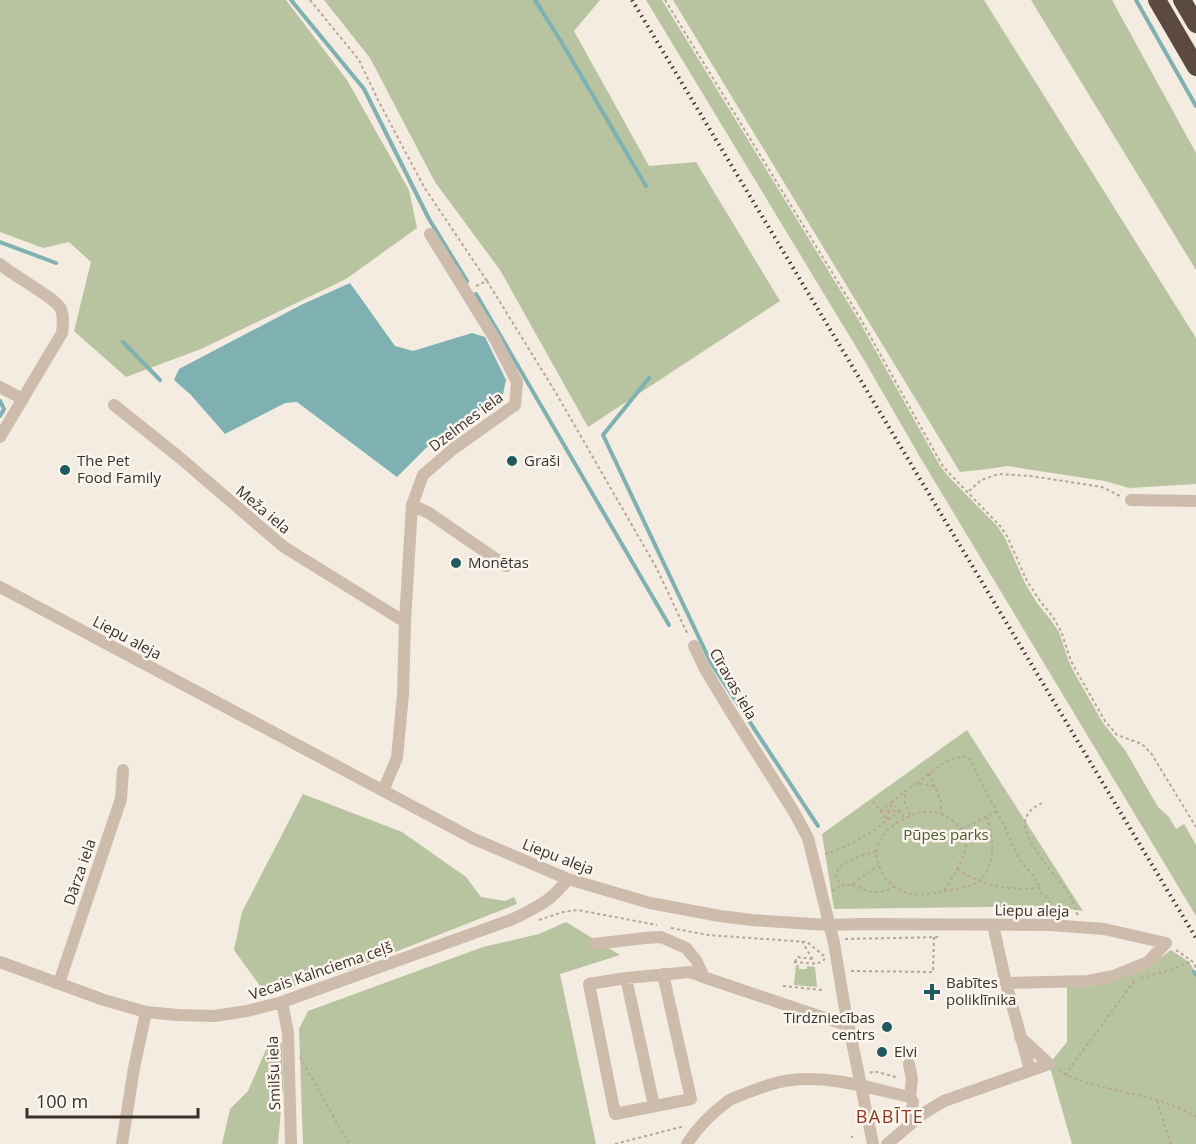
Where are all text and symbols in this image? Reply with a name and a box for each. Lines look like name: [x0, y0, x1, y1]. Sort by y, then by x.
street label: Dzelmes iela: [424, 387, 506, 456]
place label: The Pet Food Family: [77, 450, 161, 487]
place label: Graši: [524, 450, 560, 470]
marker: Graši: [505, 454, 519, 468]
marker: The Pet Food Family: [58, 463, 72, 477]
street label: Meža iela: [232, 481, 295, 538]
place label: Monētas: [468, 552, 529, 572]
marker: Monētas: [449, 556, 463, 570]
street label: Liepu aleja: [90, 611, 165, 664]
street label: Cīravas iela: [705, 644, 762, 723]
park label: Pūpes parks: [903, 824, 989, 844]
street label: Liepu aleja: [520, 833, 597, 879]
street label: Dārza iela: [58, 836, 100, 908]
street label: Liepu aleja: [994, 899, 1070, 921]
street label: Vecais Kalnciema ceļš: [246, 936, 395, 1004]
place label: Babītes poliklīnika: [946, 972, 1016, 1009]
marker: Babītes poliklīnika: [923, 983, 941, 1001]
place label: Tirdzniecības centrs: [784, 1007, 875, 1044]
marker: Tirdzniecības centrs: [880, 1020, 894, 1034]
street label: Smilšu iela: [262, 1036, 284, 1110]
place label: Elvi: [894, 1041, 917, 1061]
marker: Elvi: [875, 1045, 889, 1059]
scale bar: [27, 1081, 198, 1119]
text: 100 m: [36, 1089, 88, 1113]
district label: BABĪTE: [856, 1104, 924, 1128]

